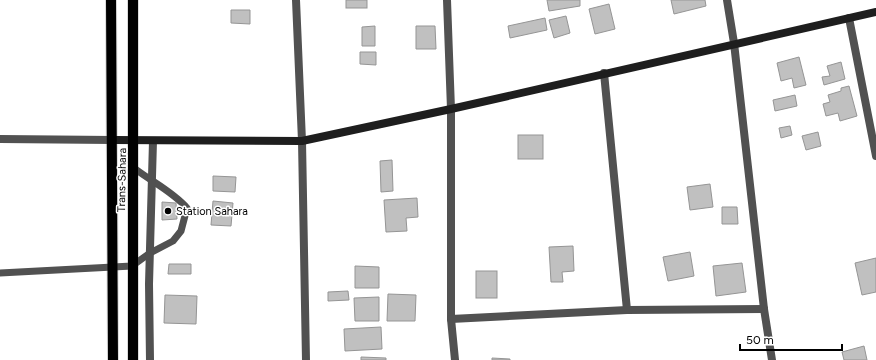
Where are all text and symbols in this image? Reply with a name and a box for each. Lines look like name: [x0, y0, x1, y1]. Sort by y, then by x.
street label: Trans-Sahara: [115, 148, 129, 212]
place label: Station Sahara: [176, 205, 248, 218]
marker: Station Sahara: [163, 206, 173, 216]
scale bar: [740, 326, 842, 352]
text: 50 m: [746, 333, 774, 347]

